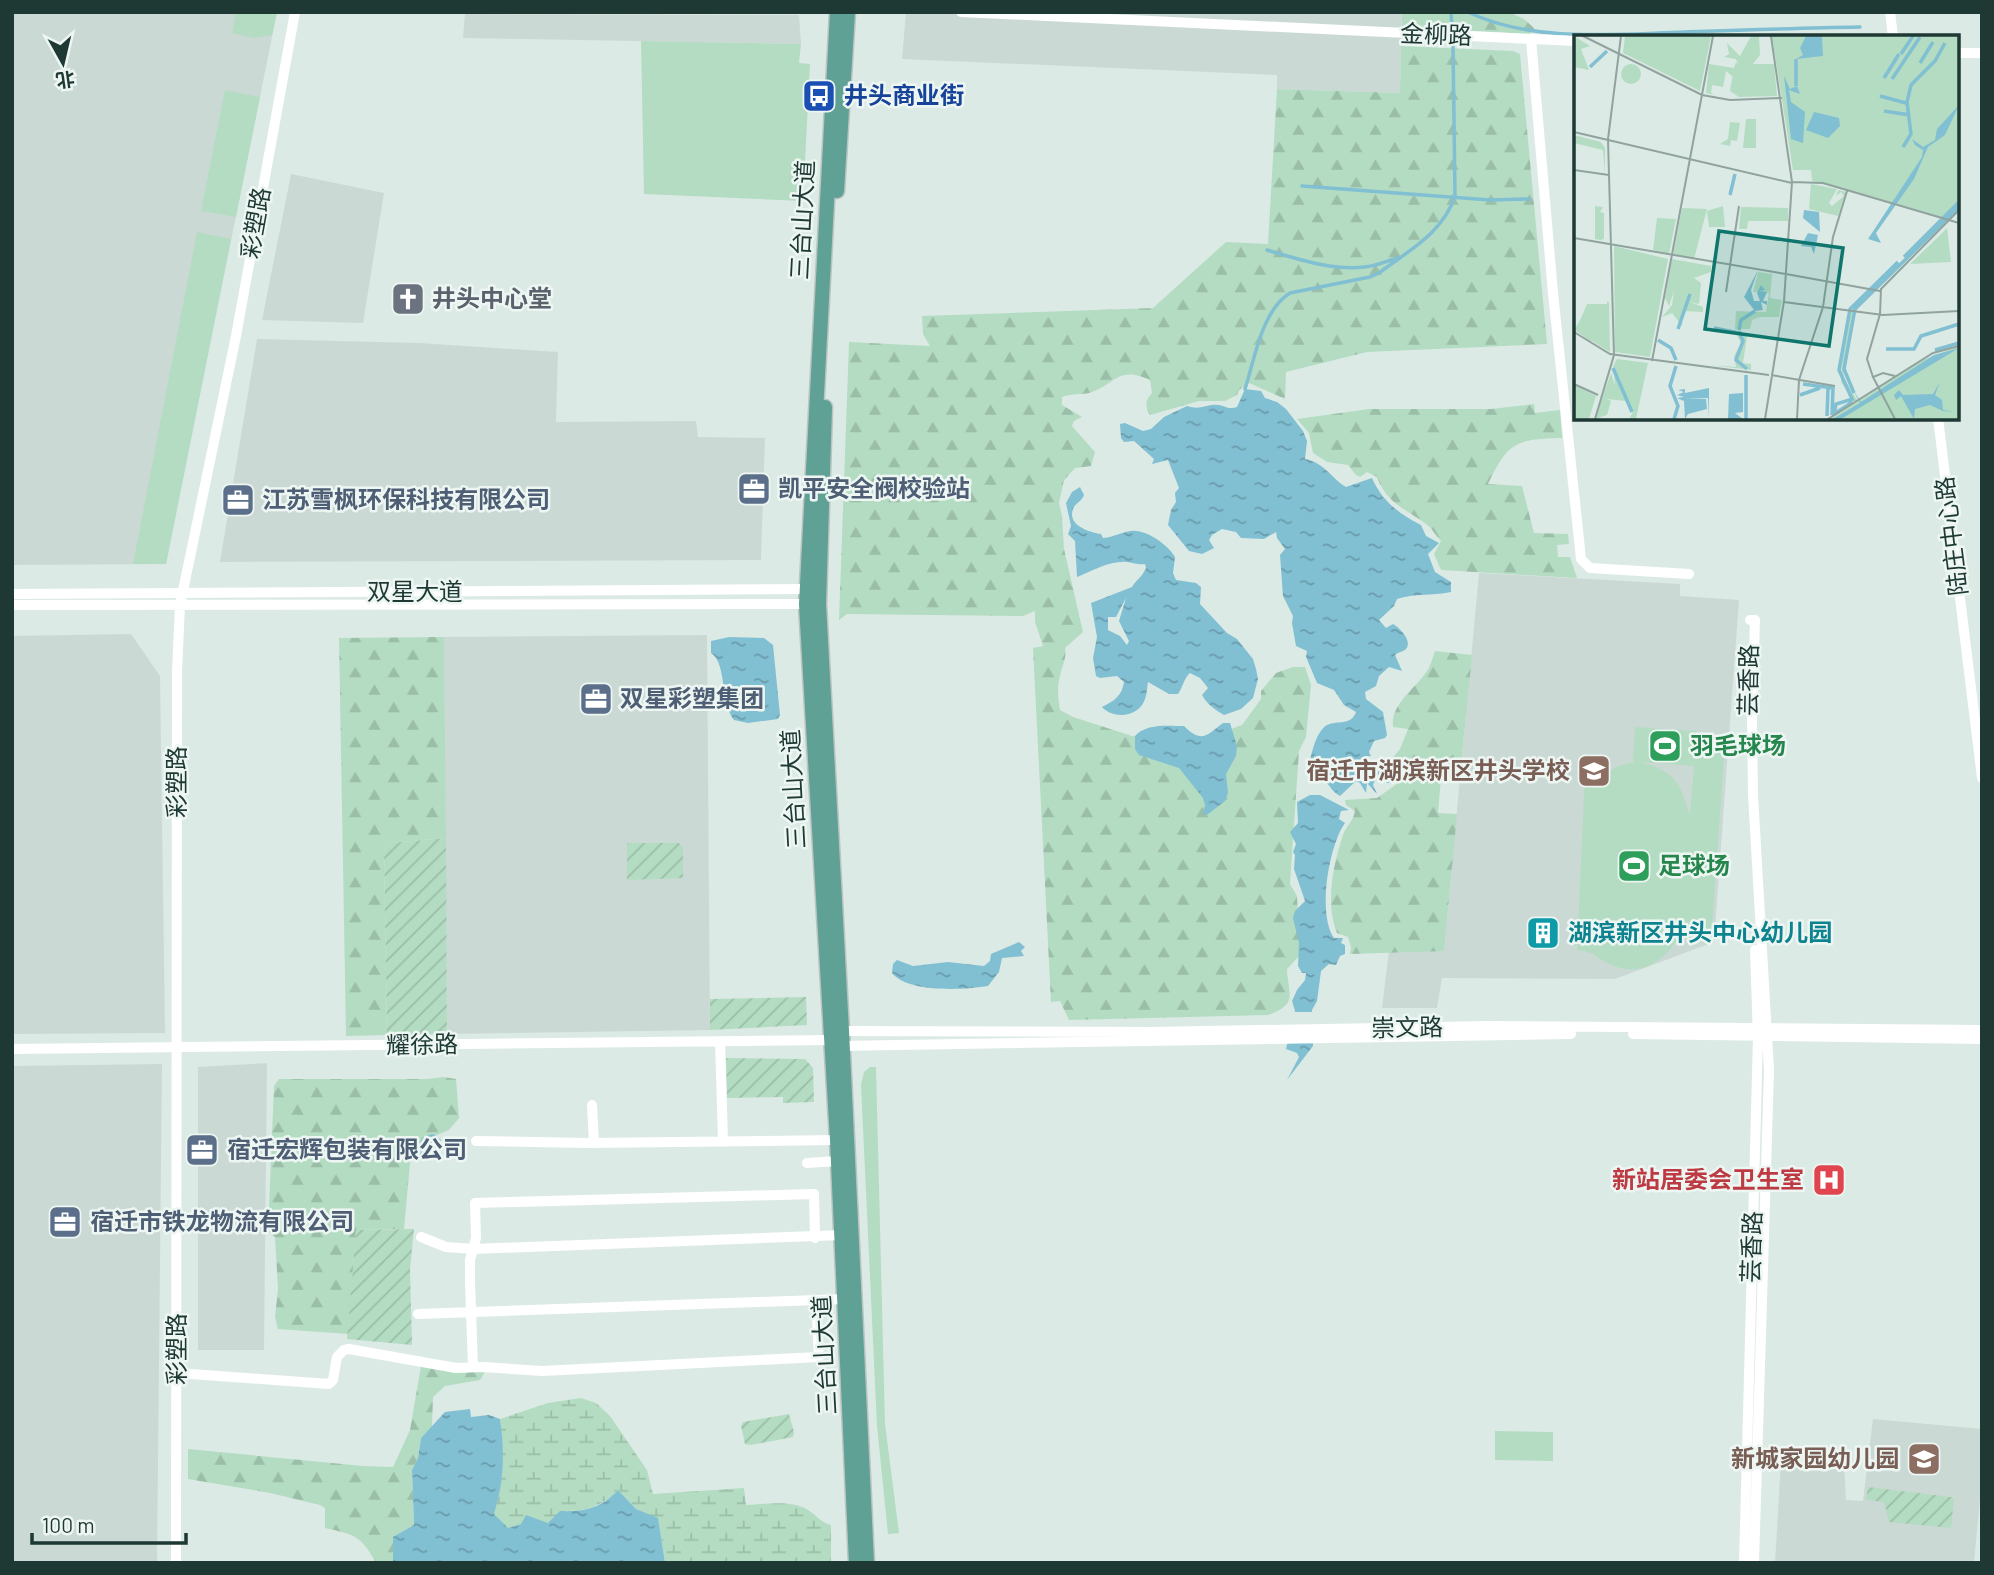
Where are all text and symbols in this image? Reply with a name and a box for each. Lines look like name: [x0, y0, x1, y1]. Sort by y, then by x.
street label: 金柳路: [1400, 18, 1473, 49]
north arrow: [28, 28, 98, 98]
inset map: [1574, 35, 1959, 420]
text: 北: [54, 68, 76, 93]
bus stop icon: 井头商业街: [800, 77, 838, 115]
place label: 井头商业街: [844, 80, 964, 109]
street label: 三台山大道: [784, 159, 819, 281]
street label: 彩塑路: [234, 185, 275, 261]
church icon: 井头中心堂: [389, 280, 427, 318]
place label: 井头中心堂: [432, 283, 552, 312]
office icon: 凯平安全阀校验站: [735, 470, 773, 508]
place label: 凯平安全阀校验站: [778, 473, 970, 502]
street label: 陆庄中心路: [1929, 475, 1972, 598]
office icon: 江苏雪枫环保科技有限公司: [219, 481, 257, 519]
place label: 江苏雪枫环保科技有限公司: [262, 484, 550, 513]
street label: 双星大道: [367, 576, 463, 605]
street label: 芸香路: [1732, 644, 1763, 716]
office icon: 双星彩塑集团: [577, 680, 615, 718]
place label: 双星彩塑集团: [620, 683, 764, 712]
sports icon: 羽毛球场: [1646, 727, 1684, 765]
street label: 三台山大道: [775, 728, 810, 850]
place label: 羽毛球场: [1690, 730, 1786, 759]
street label: 彩塑路: [161, 746, 190, 818]
school or university icon: 宿迁市湖滨新区井头学校: [1575, 752, 1613, 790]
place label: 宿迁市湖滨新区井头学校: [1306, 755, 1570, 784]
sports icon: 足球场: [1615, 847, 1653, 885]
place label: 足球场: [1658, 850, 1730, 879]
building icon: 湖滨新区井头中心幼儿园: [1524, 914, 1562, 952]
place label: 湖滨新区井头中心幼儿园: [1568, 917, 1832, 946]
street label: 崇文路: [1371, 1011, 1443, 1042]
street label: 耀徐路: [386, 1028, 458, 1059]
office icon: 宿迁宏辉包装有限公司: [183, 1131, 221, 1169]
place label: 宿迁宏辉包装有限公司: [227, 1134, 467, 1163]
hospital icon: 新站居委会卫生室: [1810, 1161, 1848, 1199]
place label: 新站居委会卫生室: [1612, 1164, 1804, 1193]
office icon: 宿迁市铁龙物流有限公司: [46, 1203, 84, 1241]
place label: 宿迁市铁龙物流有限公司: [90, 1206, 354, 1235]
street label: 芸香路: [1735, 1210, 1766, 1283]
street label: 三台山大道: [806, 1294, 841, 1416]
street label: 彩塑路: [161, 1313, 190, 1385]
school or university icon: 新城家园幼儿园: [1905, 1440, 1943, 1478]
place label: 新城家园幼儿园: [1731, 1443, 1899, 1472]
scale bar: [32, 1502, 186, 1546]
text: 100 m: [42, 1512, 95, 1537]

